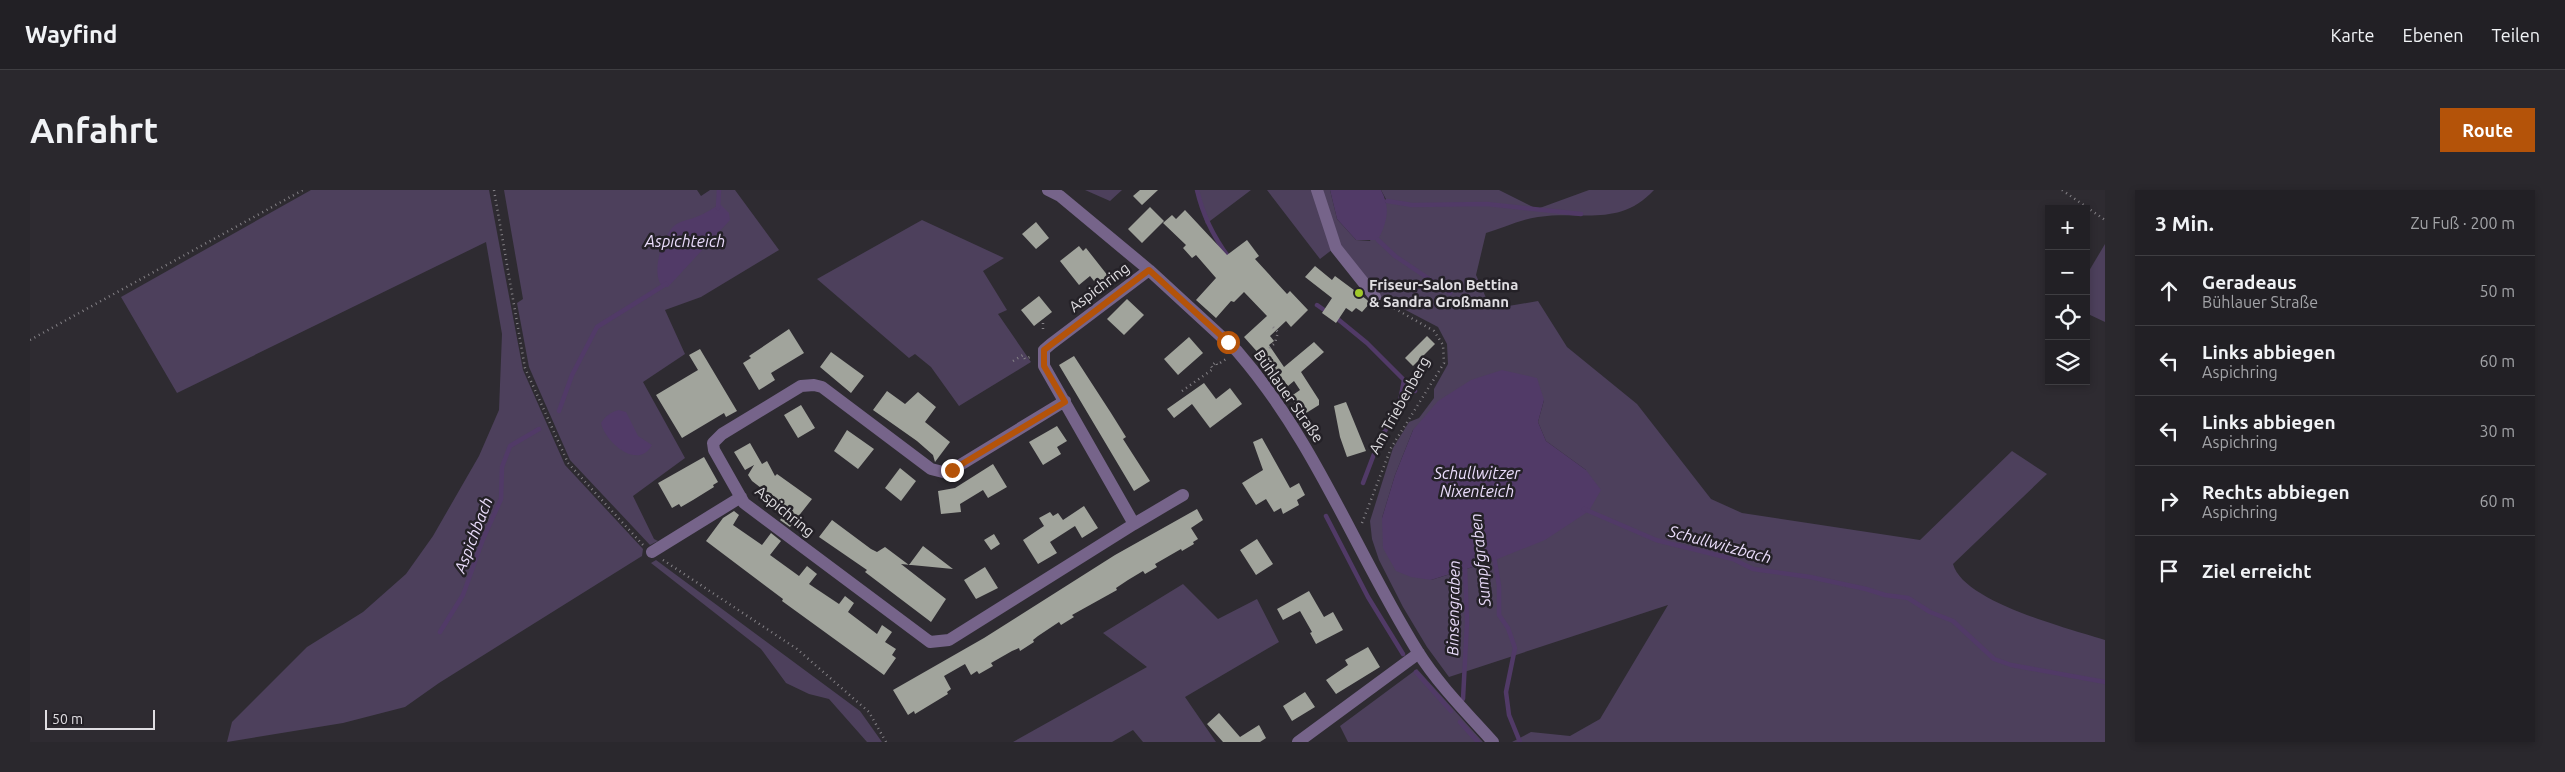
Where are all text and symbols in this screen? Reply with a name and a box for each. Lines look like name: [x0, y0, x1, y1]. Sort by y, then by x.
text: Wayfind: [25, 21, 117, 48]
text: Karte: [2331, 25, 2375, 45]
text: Ebenen: [2403, 25, 2464, 45]
text: Teilen: [2492, 25, 2540, 45]
button: Route: [2440, 108, 2535, 152]
text: Anfahrt: [30, 110, 158, 150]
map controls: [2045, 205, 2090, 385]
button: +: [2045, 205, 2090, 250]
text: 3 Min.: [2155, 211, 2214, 235]
text: Zu Fuß · 200 m: [2410, 214, 2515, 232]
water label: Aspichteich: [644, 232, 725, 250]
button: −: [2045, 250, 2090, 295]
street label: Aspichring: [1066, 259, 1132, 315]
text: Geradeaus: [2202, 271, 2297, 293]
place label: Friseur-Salon Bettina & Sandra Großmann: [1369, 276, 1518, 310]
icon: ahead: [2155, 277, 2183, 305]
text: 50 m: [2479, 282, 2515, 300]
marker: Friseur-Salon Bettina & Sandra Großmann: [1353, 287, 1365, 299]
text: Bühlauer Straße: [2202, 293, 2318, 311]
button: locate: [2045, 295, 2090, 340]
route start: [1217, 331, 1240, 354]
button: layers: [2045, 340, 2090, 385]
text: Links abbiegen: [2202, 341, 2336, 363]
street label: Bühlauer Straße: [1251, 347, 1327, 445]
icon: left: [2155, 347, 2183, 375]
text: 60 m: [2479, 352, 2515, 370]
street label: Am Triebenberg: [1365, 353, 1433, 457]
text: Aspichring: [2202, 363, 2278, 381]
text: Links abbiegen: [2202, 411, 2336, 433]
icon: left: [2155, 417, 2183, 445]
text: 30 m: [2479, 422, 2515, 440]
text: Aspichring: [2202, 433, 2278, 451]
route end: [941, 459, 964, 482]
water label: Schullwitzer Nixenteich: [1433, 464, 1521, 500]
text: Rechts abbiegen: [2202, 481, 2350, 503]
street label: Aspichring: [752, 482, 818, 540]
icon: right: [2155, 487, 2183, 515]
text: 60 m: [2479, 492, 2515, 510]
water label: Aspichbach: [450, 495, 496, 576]
text: Aspichring: [2202, 503, 2278, 521]
water label: Sumpfgraben: [1466, 512, 1494, 609]
water label: Schullwitzbach: [1666, 521, 1773, 566]
icon: arrive: [2155, 557, 2183, 585]
water label: Binsengraben: [1443, 560, 1463, 656]
text: Ziel erreicht: [2202, 560, 2311, 582]
scale bar: [45, 707, 155, 730]
text: 50 m: [52, 711, 83, 727]

